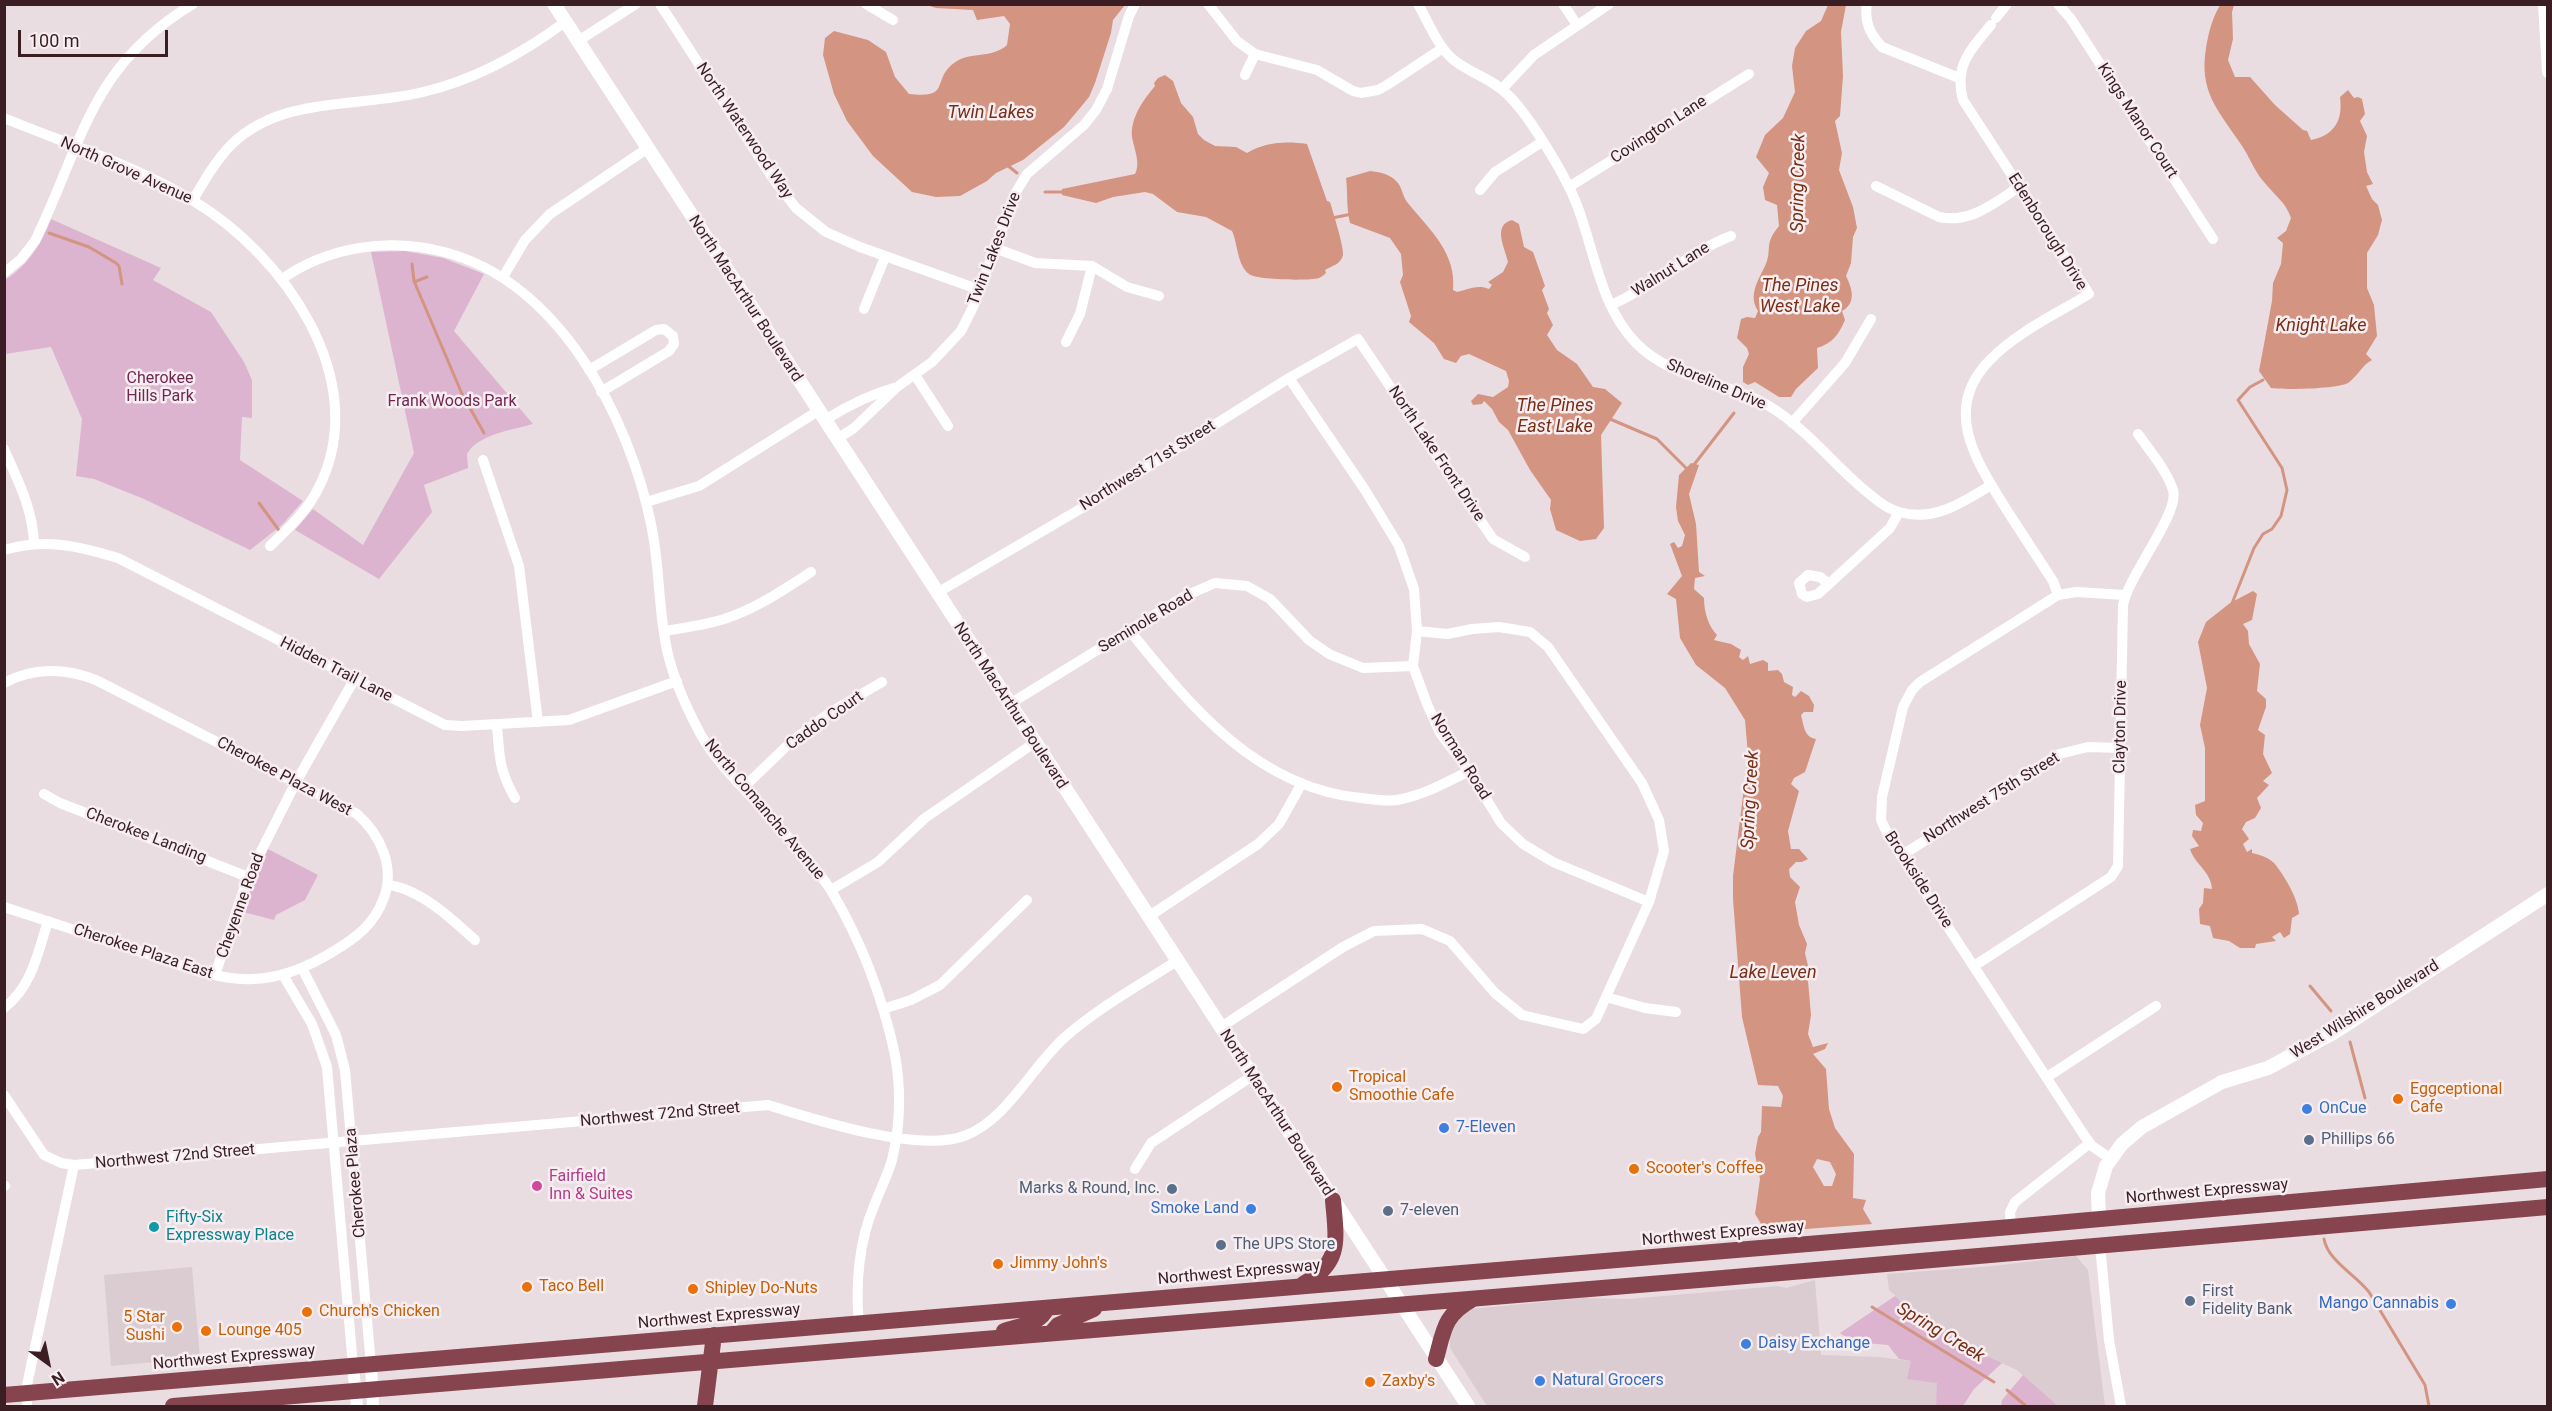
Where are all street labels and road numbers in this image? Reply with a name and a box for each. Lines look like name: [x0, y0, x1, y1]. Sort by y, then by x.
street label: North Waterwood Way: [691, 59, 797, 203]
street label: Kings Manor Court: [2093, 60, 2181, 182]
street label: Covington Lane: [1607, 92, 1711, 168]
street label: North Grove Avenue: [57, 133, 195, 209]
street label: Edenborough Drive: [2003, 170, 2091, 294]
street label: Twin Lakes Drive: [965, 190, 1025, 308]
street label: North MacArthur Boulevard: [684, 212, 806, 386]
street label: Walnut Lane: [1629, 239, 1713, 301]
street label: Shoreline Drive: [1663, 355, 1769, 415]
street label: North Lake Front Drive: [1384, 383, 1488, 525]
street label: Northwest 71st Street: [1077, 417, 1219, 515]
street label: Seminole Road: [1095, 586, 1197, 658]
street label: North MacArthur Boulevard: [949, 619, 1071, 793]
street label: Hidden Trail Lane: [276, 633, 396, 707]
street label: Clayton Drive: [2111, 680, 2131, 774]
street label: Caddo Court: [783, 687, 867, 755]
street label: Norman Road: [1426, 710, 1494, 804]
street label: Cherokee Plaza West: [213, 733, 355, 821]
street label: North Comanche Avenue: [700, 736, 828, 884]
street label: Northwest 75th Street: [1921, 748, 2063, 848]
street label: Cherokee Landing: [83, 804, 209, 868]
street label: Brookside Drive: [1880, 828, 1956, 932]
street label: Cheyenne Road: [213, 851, 269, 961]
street label: Cherokee Plaza East: [71, 920, 215, 984]
street label: West Wilshire Boulevard: [2287, 956, 2443, 1064]
street label: North MacArthur Boulevard: [1215, 1026, 1337, 1200]
street label: Northwest 72nd Street: [579, 1098, 741, 1132]
street label: Cherokee Plaza: [342, 1127, 370, 1239]
street label: Northwest 72nd Street: [94, 1140, 256, 1174]
street label: Northwest Expressway: [2125, 1175, 2289, 1209]
street label: Northwest Expressway: [1641, 1217, 1805, 1251]
street label: Northwest Expressway: [1157, 1256, 1321, 1290]
street label: Northwest Expressway: [637, 1300, 801, 1334]
street label: Northwest Expressway: [152, 1341, 316, 1375]

